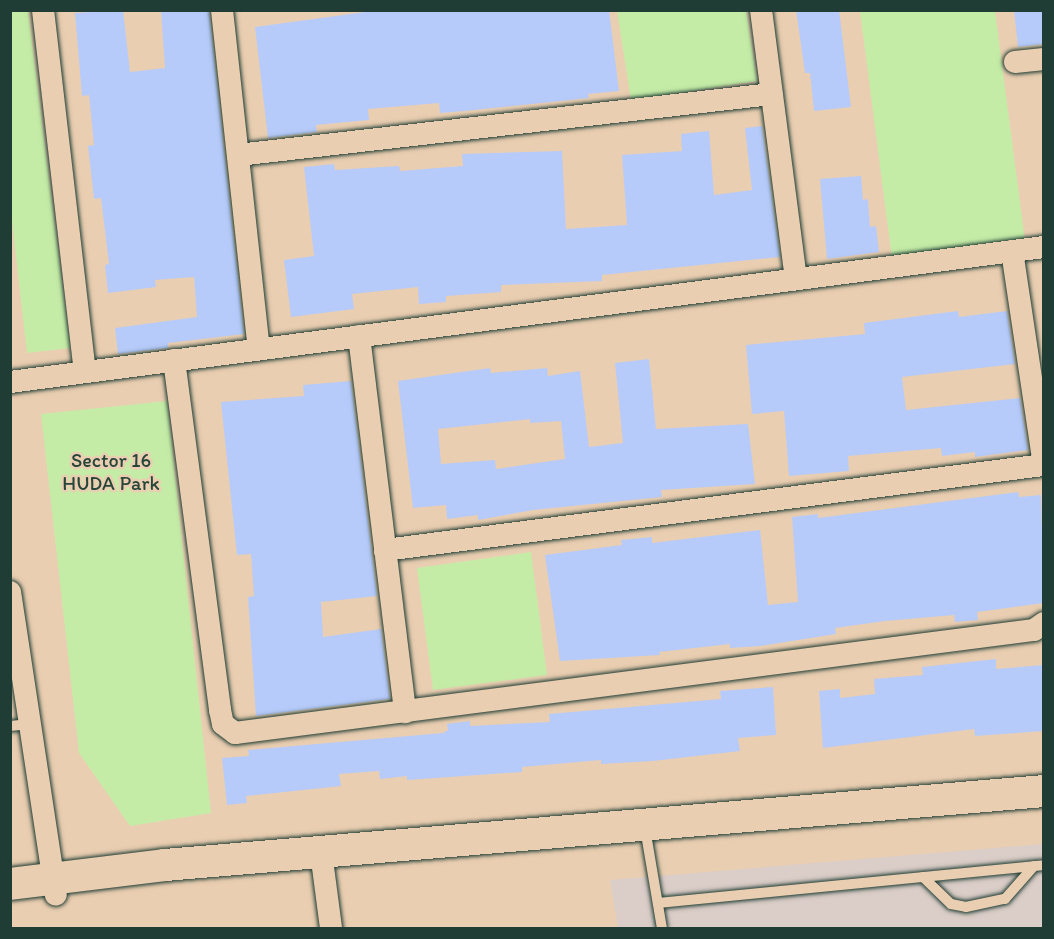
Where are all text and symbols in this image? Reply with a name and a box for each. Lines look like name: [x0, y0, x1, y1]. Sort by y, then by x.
park label: Sector 16 HUDA Park: [63, 448, 159, 495]

